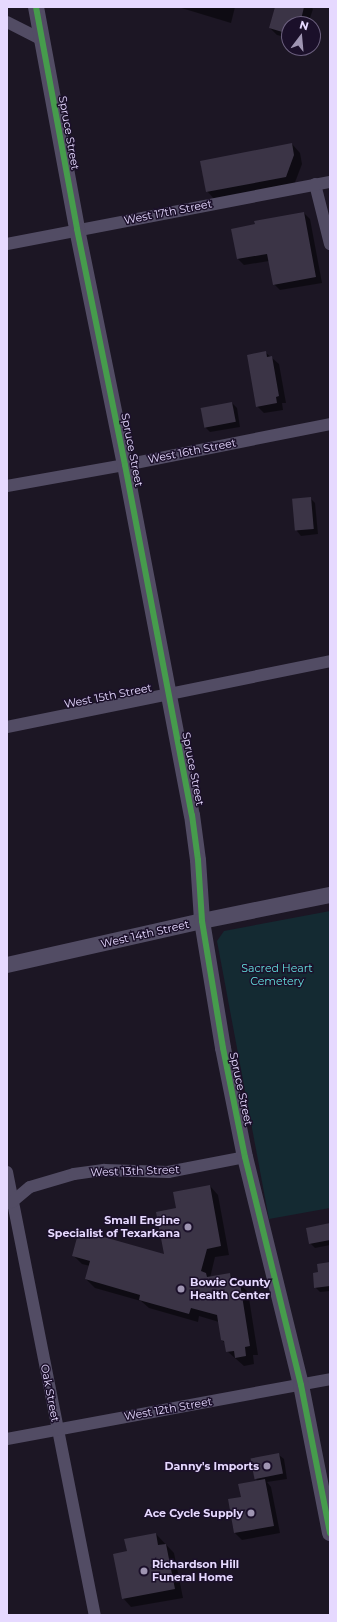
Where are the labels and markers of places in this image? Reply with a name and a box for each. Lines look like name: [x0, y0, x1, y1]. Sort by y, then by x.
place label: Small Engine Specialist of Texarkana: [48, 1214, 180, 1240]
marker: Small Engine Specialist of Texarkana: [183, 1222, 193, 1232]
place label: Bowie County Health Center: [190, 1276, 270, 1302]
marker: Bowie County Health Center: [175, 1283, 187, 1295]
place label: Danny's Imports: [164, 1459, 259, 1473]
marker: Danny's Imports: [262, 1461, 272, 1471]
place label: Ace Cycle Supply: [144, 1506, 243, 1520]
marker: Ace Cycle Supply: [246, 1508, 256, 1518]
place label: Richardson Hill Funeral Home: [152, 1558, 239, 1584]
marker: Richardson Hill Funeral Home: [139, 1566, 149, 1576]

